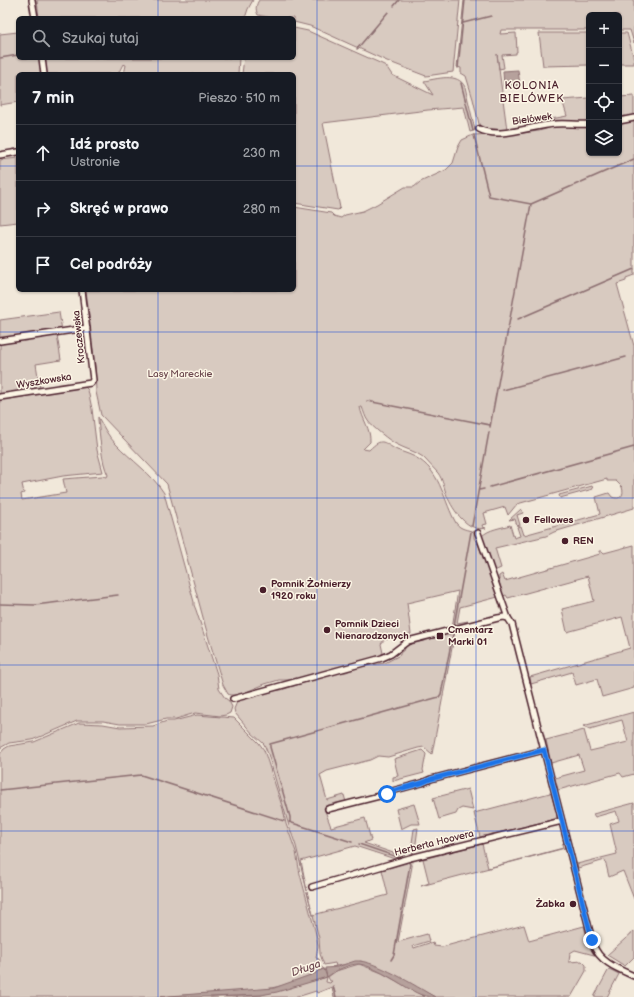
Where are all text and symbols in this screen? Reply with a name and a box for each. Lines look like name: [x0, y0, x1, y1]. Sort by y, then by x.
map controls: [586, 12, 622, 156]
button: +: [586, 12, 622, 48]
search box: [16, 16, 296, 60]
icon: search: [30, 27, 52, 49]
text: Szukaj tutaj: [62, 29, 139, 48]
button: −: [586, 48, 622, 84]
district label: KOLONIA BIELÓWEK: [500, 79, 564, 105]
button: locate: [586, 84, 622, 120]
text: 7 min: [32, 88, 74, 108]
text: Pieszo · 510 m: [198, 90, 280, 106]
street label: Bielówek: [511, 110, 553, 128]
button: layers: [586, 120, 622, 156]
text: Idź prosto: [70, 135, 139, 154]
icon: ahead: [32, 142, 54, 164]
text: 230 m: [243, 145, 280, 161]
text: Ustronie: [70, 154, 120, 170]
icon: right: [32, 198, 54, 220]
text: Skręć w prawo: [70, 199, 169, 218]
text: 280 m: [243, 201, 280, 217]
icon: arrive: [32, 254, 54, 276]
text: Cel podróży: [70, 255, 152, 274]
street label: Kroczewska: [70, 309, 88, 364]
park label: Lasy Mareckie: [148, 368, 212, 380]
street label: Wyszkowska: [16, 371, 73, 391]
place label: Fellowes: [534, 514, 573, 526]
marker: Fellowes: [521, 515, 531, 525]
place label: REN: [573, 535, 594, 547]
marker: REN: [560, 536, 570, 546]
place label: Pomnik Żołnierzy 1920 roku: [271, 577, 351, 602]
marker: Pomnik Żołnierzy 1920 roku: [258, 585, 268, 595]
place label: Pomnik Dzieci Nienarodzonych: [335, 618, 409, 642]
place label: Cmentarz Marki 01: [448, 624, 493, 648]
marker: Pomnik Dzieci Nienarodzonych: [322, 625, 332, 635]
marker: Cmentarz Marki 01: [435, 631, 445, 641]
route start: [378, 785, 396, 803]
street label: Herberta Hoovera: [393, 827, 475, 859]
place label: Żabka: [536, 897, 565, 910]
marker: Żabka: [568, 899, 578, 909]
route end: [583, 931, 601, 949]
water label: Długa: [290, 957, 322, 979]

